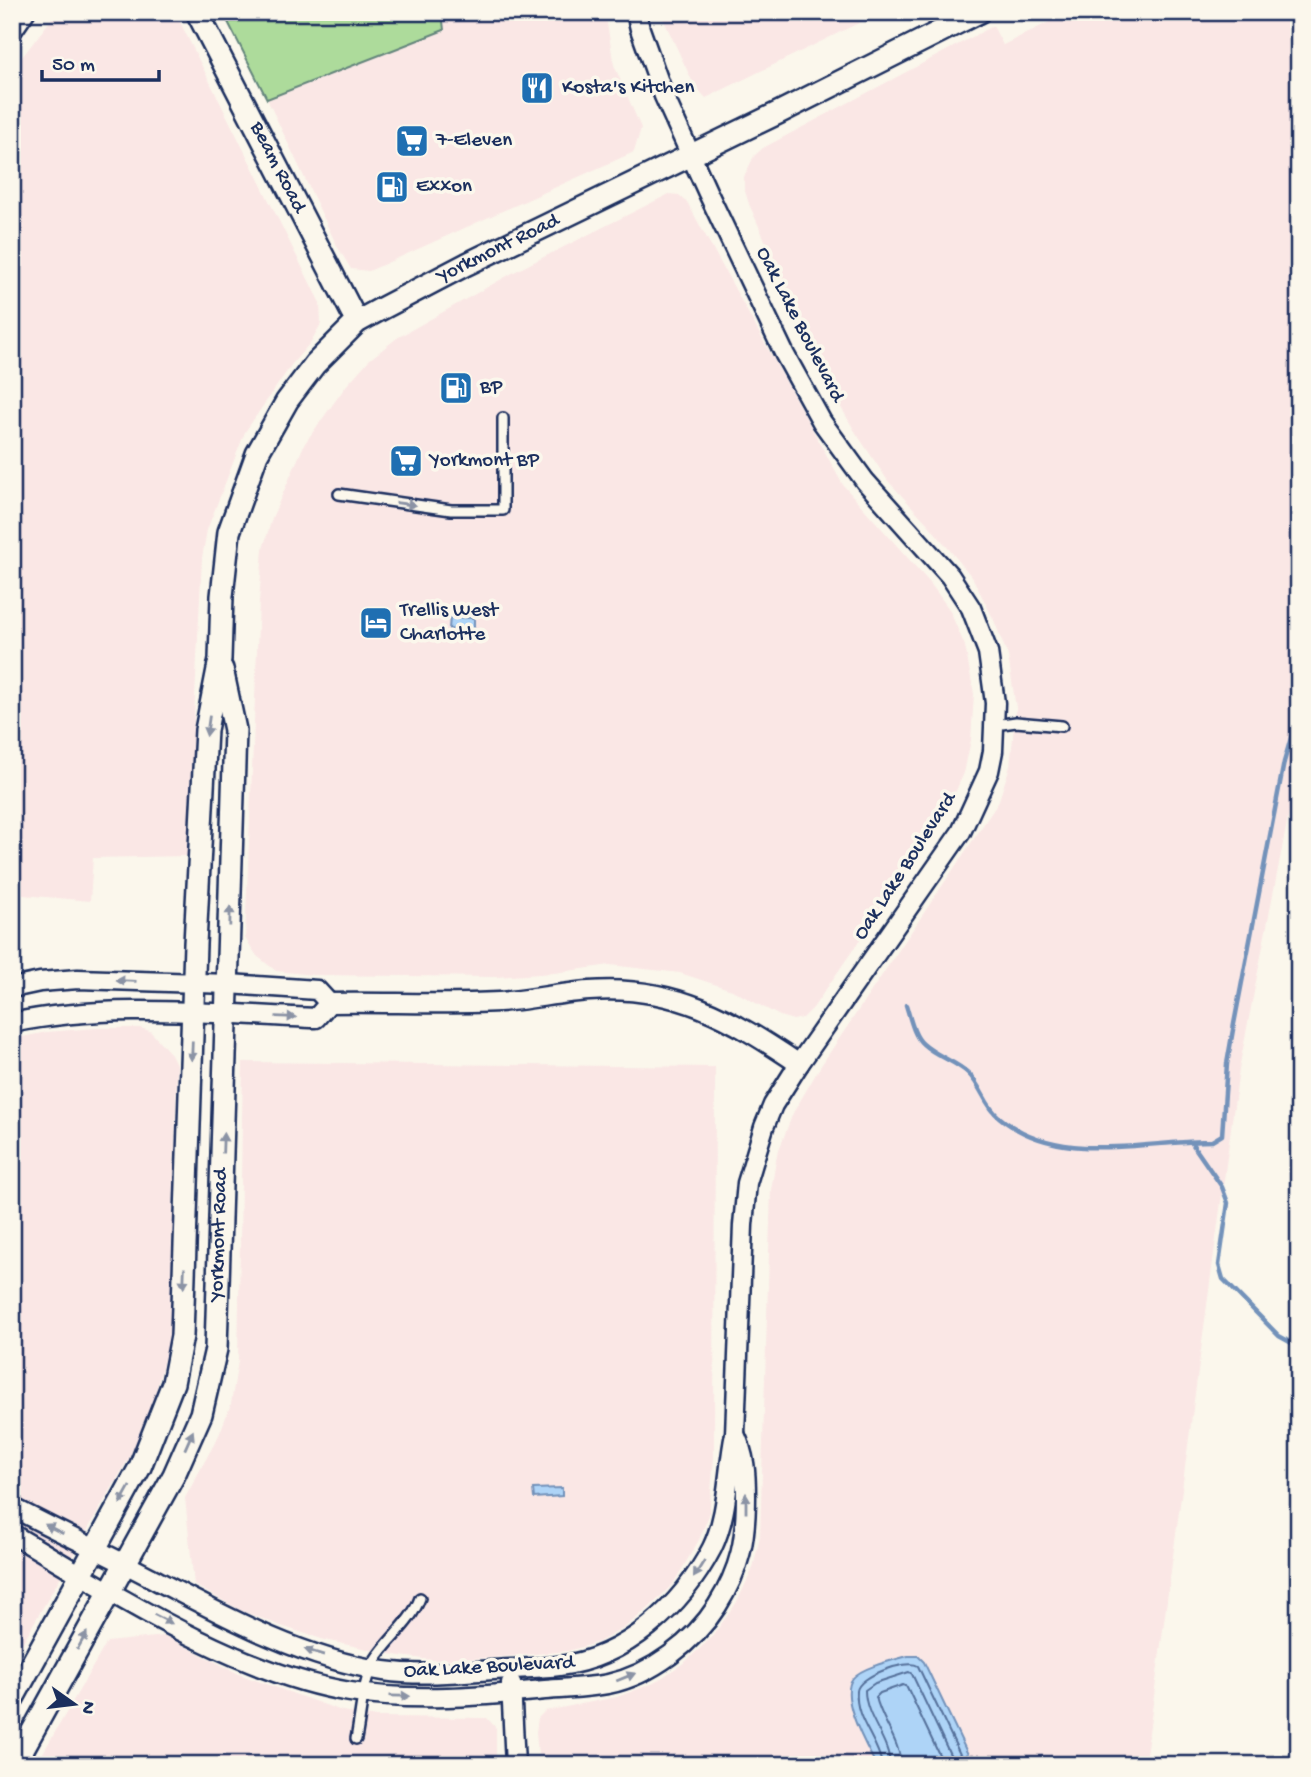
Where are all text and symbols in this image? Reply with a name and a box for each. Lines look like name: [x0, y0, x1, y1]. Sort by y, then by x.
scale bar: [42, 38, 159, 82]
text: 50 m: [52, 54, 95, 79]
restaurant icon: Kosta's Kitchen: [518, 69, 556, 107]
place label: Kosta's Kitchen: [562, 76, 694, 101]
street label: Beam Road: [243, 117, 312, 219]
supermarket icon: 7-Eleven: [393, 122, 431, 160]
place label: 7-Eleven: [435, 129, 512, 154]
fuel station icon: Exxon: [373, 168, 411, 206]
place label: Exxon: [416, 175, 472, 200]
street label: Yorkmont Road: [431, 208, 565, 291]
street label: Oak Lake Boulevard: [749, 243, 850, 408]
fuel station icon: BP: [437, 369, 475, 407]
place label: BP: [479, 376, 503, 401]
supermarket icon: Yorkmont BP: [387, 442, 425, 480]
place label: Yorkmont BP: [428, 449, 540, 474]
one-way arrow: [396, 498, 418, 509]
place label: Trellis West Charlotte: [399, 599, 500, 648]
hotel icon: Trellis West Charlotte: [357, 604, 395, 642]
one-way arrow: [202, 715, 213, 737]
street label: Oak Lake Boulevard: [849, 787, 964, 945]
one-way arrow: [224, 905, 236, 927]
one-way arrow: [115, 975, 137, 986]
one-way arrow: [275, 1011, 297, 1022]
one-way arrow: [186, 1040, 198, 1062]
one-way arrow: [218, 1132, 229, 1154]
street label: Yorkmont Road: [205, 1166, 234, 1303]
one-way arrow: [179, 1267, 190, 1289]
one-way arrow: [183, 1430, 195, 1450]
one-way arrow: [119, 1485, 131, 1505]
one-way arrow: [740, 1492, 752, 1514]
one-way arrow: [43, 1523, 63, 1535]
one-way arrow: [693, 1560, 706, 1579]
one-way arrow: [153, 1613, 173, 1625]
one-way arrow: [76, 1631, 88, 1650]
one-way arrow: [304, 1647, 325, 1657]
street label: Oak Lake Boulevard: [403, 1651, 577, 1685]
north arrow: [38, 1668, 108, 1738]
one-way arrow: [615, 1672, 636, 1683]
one-way arrow: [389, 1690, 411, 1702]
text: N: [74, 1698, 100, 1716]

